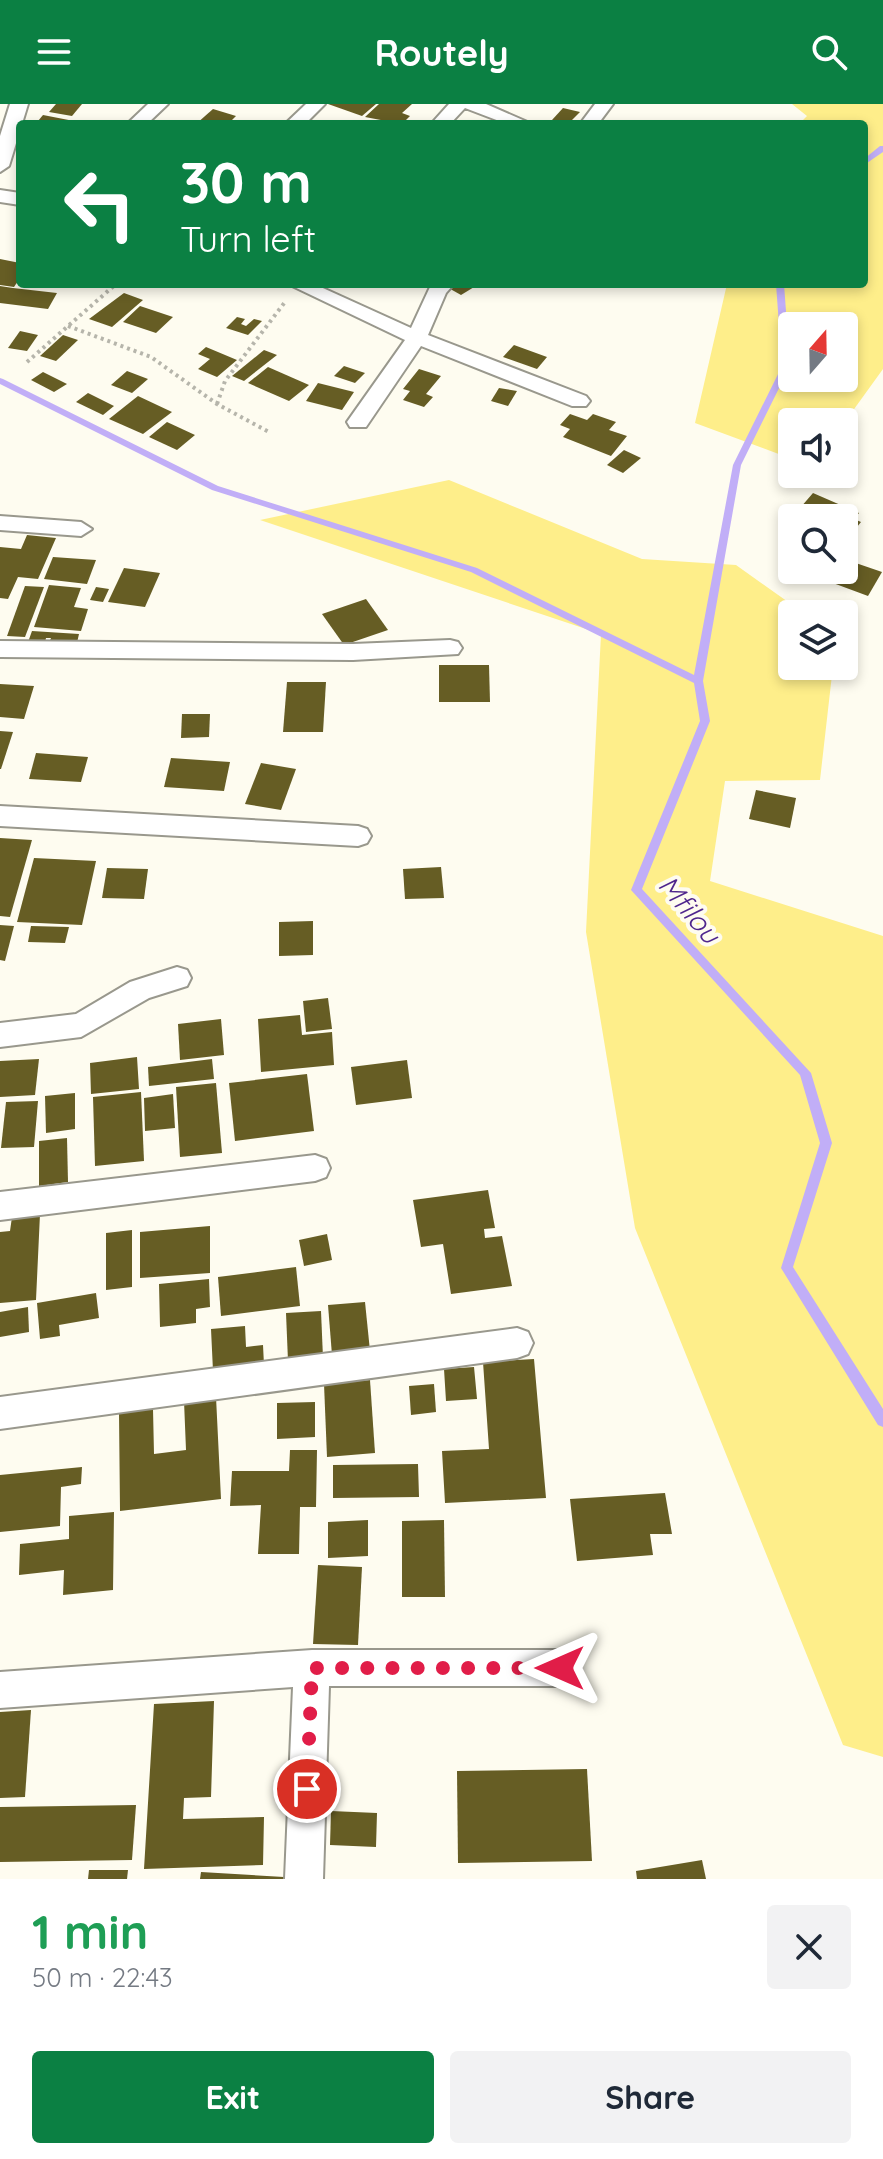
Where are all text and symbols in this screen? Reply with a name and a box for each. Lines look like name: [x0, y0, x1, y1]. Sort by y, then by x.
icon: menu: [32, 30, 76, 74]
text: Routely: [374, 30, 509, 75]
icon: search: [807, 30, 851, 74]
text: 30 m: [180, 147, 312, 217]
icon: left: [48, 152, 152, 256]
text: Turn left: [180, 216, 316, 261]
north arrow: [778, 312, 858, 392]
map controls: [778, 312, 858, 680]
button: sound: [778, 408, 858, 488]
button: search: [778, 504, 858, 584]
button: layers: [778, 600, 858, 680]
water label: Mfilou: [651, 868, 730, 952]
position arrow: [518, 1626, 602, 1710]
pin: [273, 1755, 341, 1823]
icon: arrive: [285, 1767, 329, 1811]
text: 1 min: [32, 1901, 148, 1961]
button: close: [767, 1905, 851, 1989]
text: 50 m · 22:43: [32, 1961, 173, 1994]
button: Exit: [32, 2051, 434, 2143]
button: Share: [450, 2051, 851, 2143]

